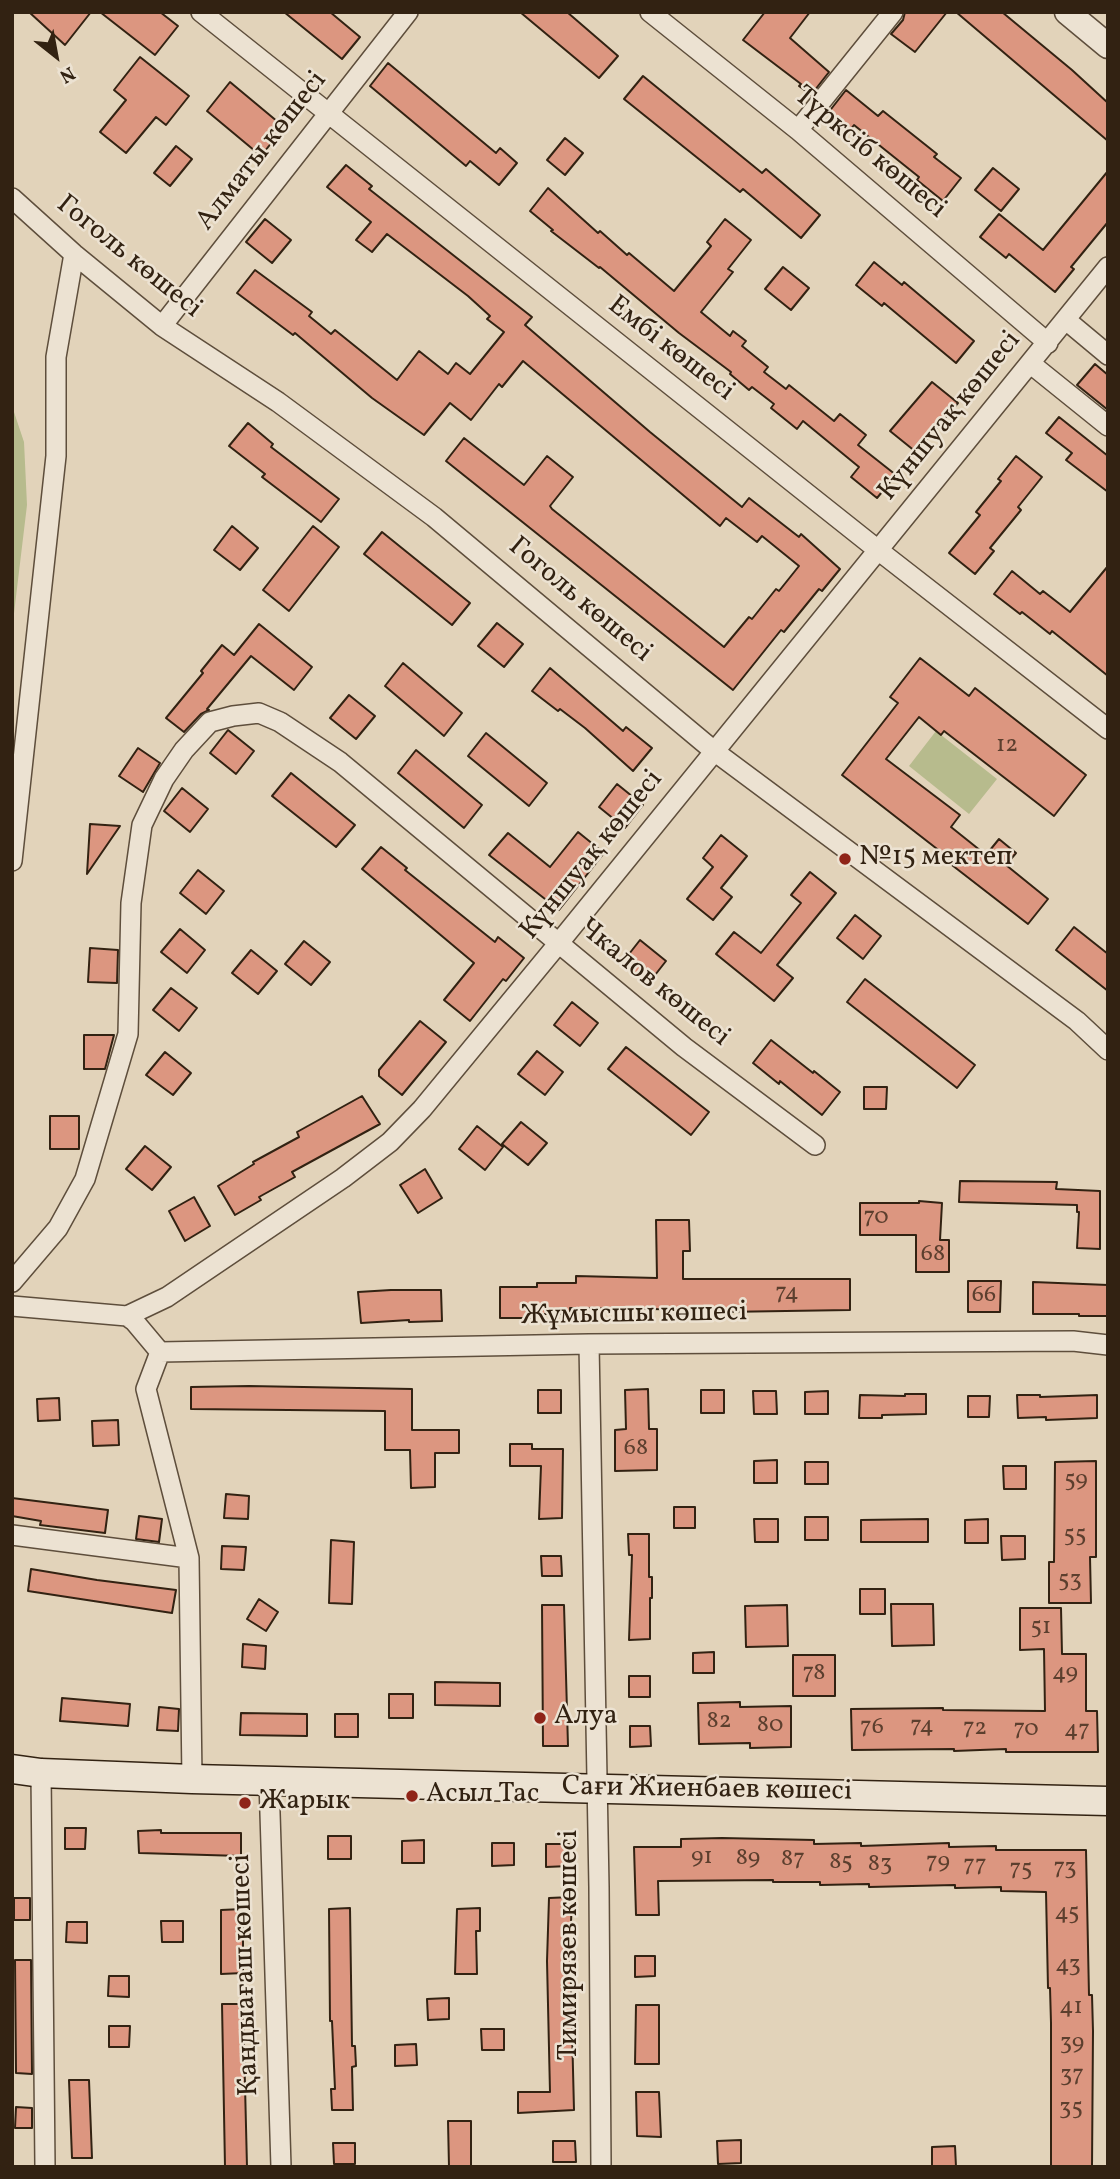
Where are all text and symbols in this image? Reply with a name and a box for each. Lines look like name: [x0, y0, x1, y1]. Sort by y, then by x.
north arrow: [21, 21, 91, 91]
text: N: [54, 59, 79, 89]
street label: Алматы көшесі: [190, 66, 336, 238]
street label: Түрксіб көшесі: [786, 81, 952, 227]
street label: Гоголь көшесі: [48, 189, 208, 327]
street label: Ембі көшесі: [600, 290, 740, 410]
street label: Күншуақ көшесі: [872, 325, 1030, 509]
street label: Гоголь көшесі: [500, 531, 658, 671]
house number: 12: [996, 733, 1018, 761]
street label: Күншуақ көшесі: [514, 764, 672, 948]
place label: №15 мектеп: [859, 842, 1013, 876]
marker: №15 мектеп: [837, 851, 853, 867]
street label: Чкалов көшесі: [570, 913, 736, 1055]
house number: 70: [863, 1205, 889, 1233]
house number: 68: [921, 1242, 945, 1270]
house number: 74: [775, 1281, 799, 1309]
house number: 66: [972, 1283, 996, 1311]
street label: Жұмысшы көшесі: [520, 1297, 748, 1335]
house number: 68: [624, 1436, 648, 1464]
house number: 59: [1064, 1468, 1088, 1496]
house number: 55: [1063, 1523, 1087, 1551]
house number: 53: [1058, 1568, 1082, 1596]
house number: 51: [1031, 1615, 1051, 1643]
house number: 78: [802, 1661, 826, 1689]
house number: 49: [1052, 1661, 1078, 1689]
place label: Алуа: [554, 1701, 618, 1735]
house number: 82: [706, 1709, 732, 1737]
marker: Алуа: [532, 1710, 548, 1726]
house number: 80: [757, 1713, 783, 1741]
house number: 74: [910, 1714, 934, 1742]
house number: 76: [860, 1715, 884, 1743]
house number: 72: [963, 1716, 987, 1744]
house number: 70: [1013, 1717, 1039, 1745]
house number: 47: [1064, 1718, 1090, 1746]
street label: Сағи Жиенбаев көшесі: [562, 1772, 852, 1810]
place label: Асыл Тас: [426, 1779, 539, 1813]
place label: Жарык: [259, 1786, 350, 1820]
marker: Асыл Тас: [404, 1788, 420, 1804]
marker: Жарык: [237, 1795, 253, 1811]
street label: Тимирязев көшесі: [554, 1829, 588, 2061]
house number: 91: [691, 1845, 713, 1873]
house number: 89: [736, 1846, 760, 1874]
house number: 87: [781, 1847, 805, 1875]
house number: 85: [829, 1850, 853, 1878]
house number: 79: [926, 1850, 950, 1878]
house number: 83: [868, 1852, 892, 1880]
street label: Қандыағаш көшесі: [226, 1853, 268, 2097]
house number: 77: [963, 1853, 987, 1881]
house number: 73: [1053, 1856, 1077, 1884]
house number: 75: [1009, 1857, 1033, 1885]
house number: 45: [1054, 1901, 1080, 1929]
house number: 43: [1055, 1953, 1081, 1981]
house number: 41: [1059, 1995, 1083, 2023]
house number: 39: [1060, 2031, 1084, 2059]
house number: 37: [1060, 2063, 1084, 2091]
house number: 35: [1059, 2096, 1083, 2124]

